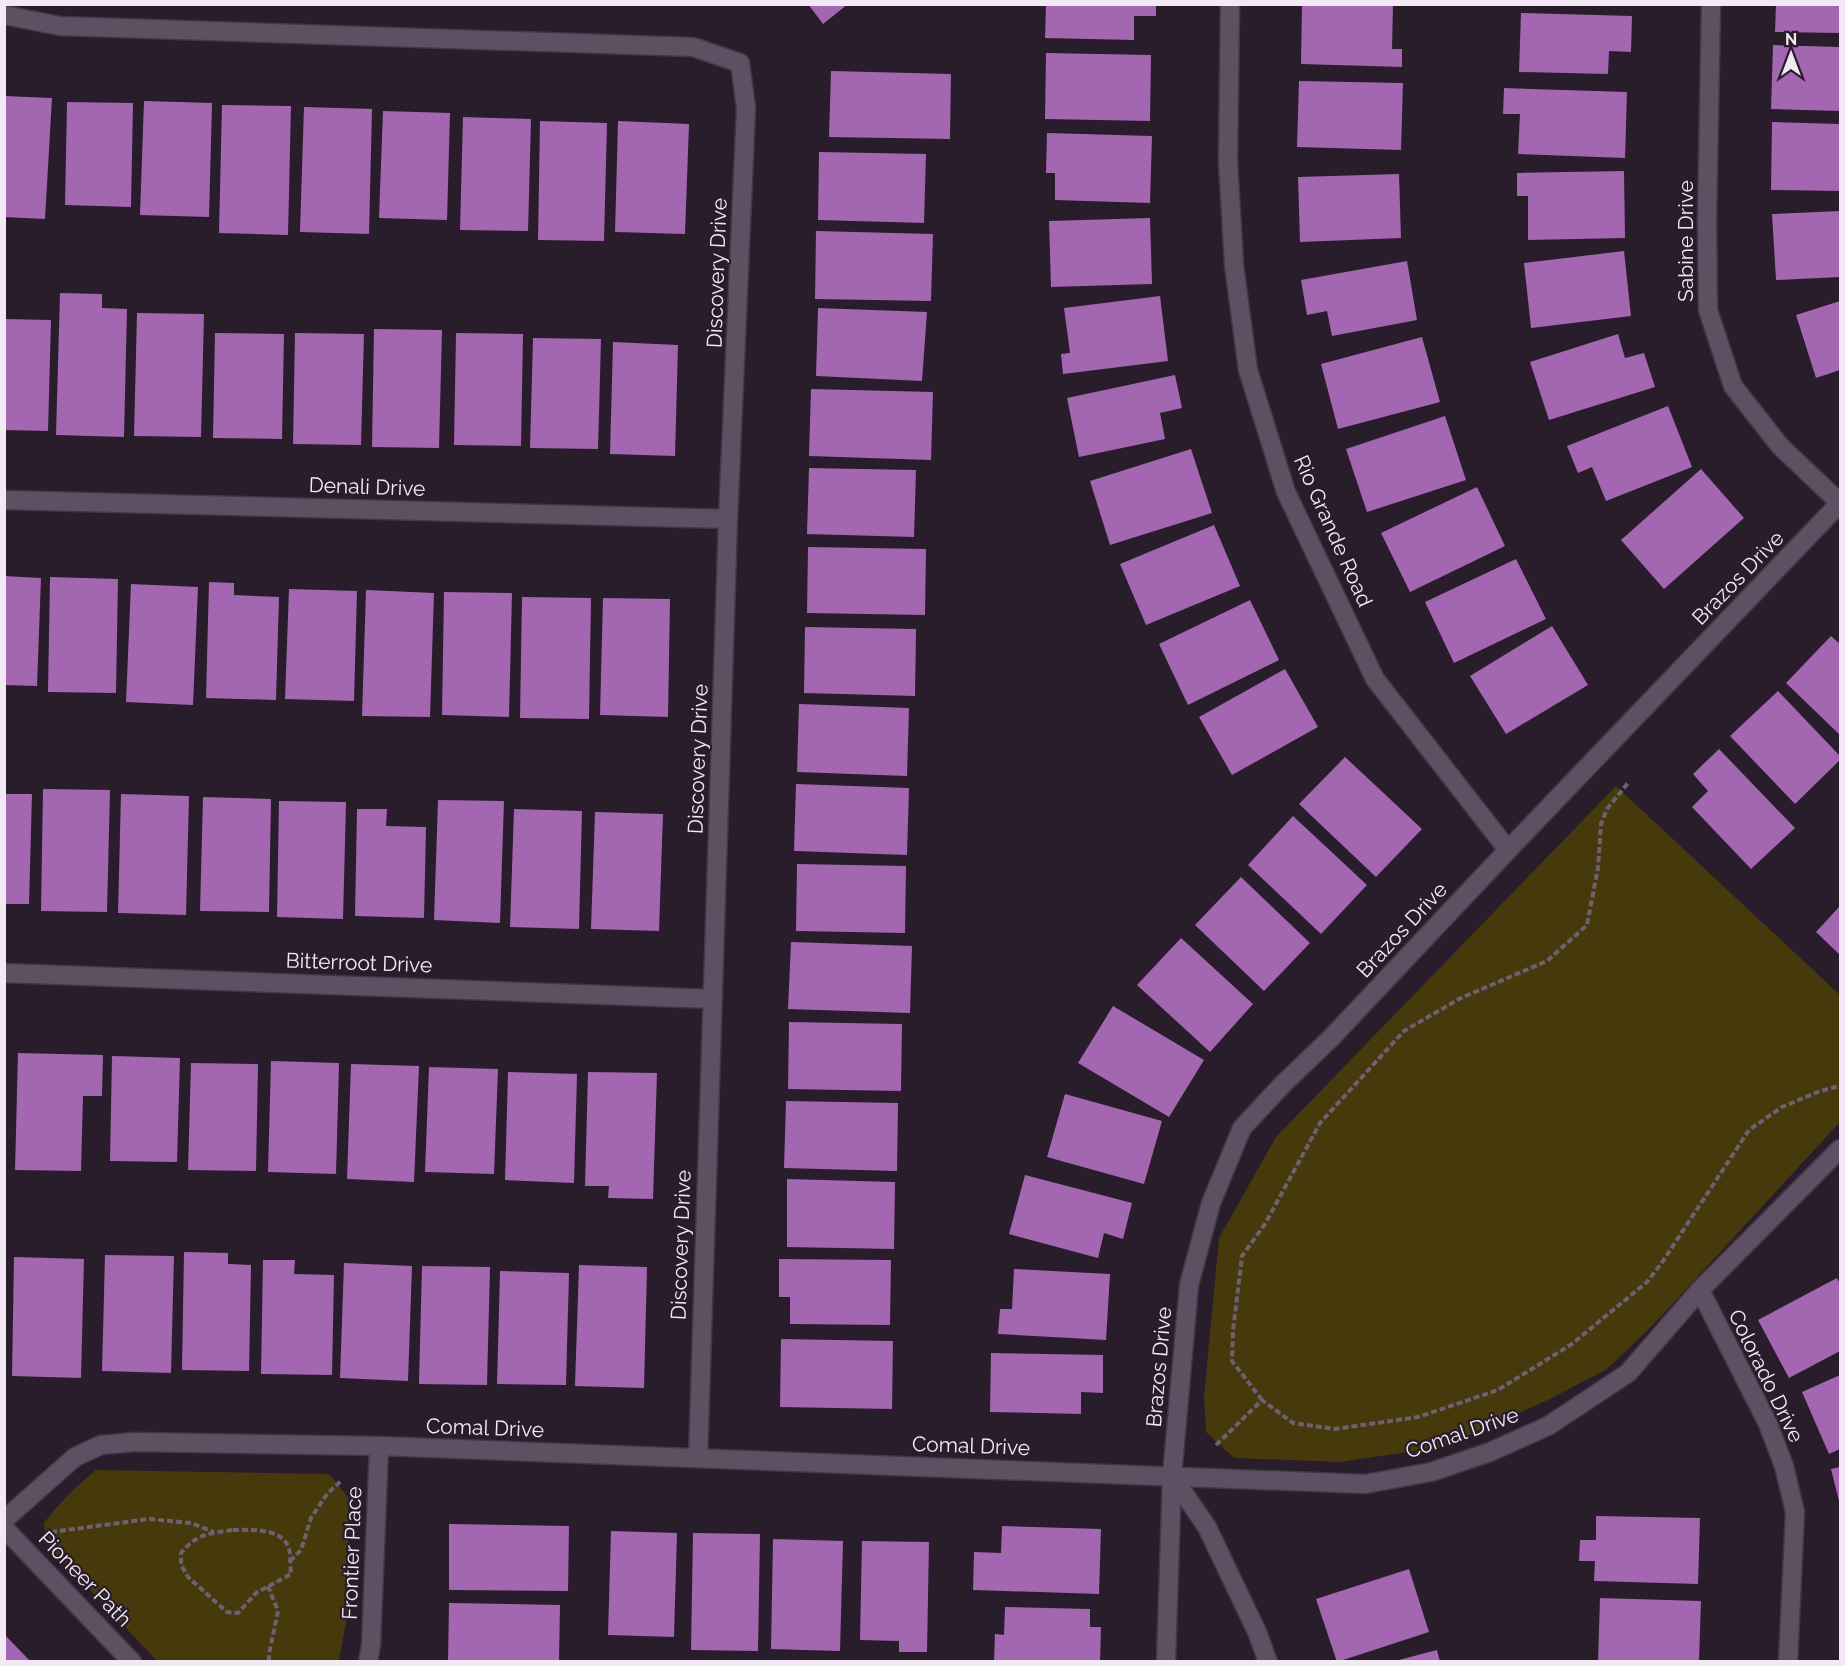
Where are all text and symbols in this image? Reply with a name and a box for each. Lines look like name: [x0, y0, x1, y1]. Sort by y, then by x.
north arrow: [1761, 24, 1821, 84]
text: N: [1785, 30, 1797, 49]
street label: Sabine Drive: [1673, 180, 1698, 302]
street label: Discovery Drive: [701, 198, 732, 348]
street label: Rio Grande Road: [1289, 451, 1378, 610]
street label: Denali Drive: [308, 472, 426, 501]
street label: Brazos Drive: [1687, 525, 1789, 630]
street label: Discovery Drive: [682, 684, 713, 834]
street label: Brazos Drive: [1351, 877, 1452, 982]
street label: Bitterroot Drive: [285, 947, 433, 978]
street label: Discovery Drive: [665, 1170, 696, 1320]
street label: Colorado Drive: [1723, 1305, 1809, 1446]
street label: Brazos Drive: [1141, 1306, 1176, 1428]
street label: Comal Drive: [1402, 1401, 1522, 1464]
street label: Comal Drive: [426, 1413, 545, 1442]
street label: Comal Drive: [912, 1431, 1031, 1460]
street label: Frontier Place: [337, 1486, 366, 1620]
street label: Pioneer Path: [34, 1526, 137, 1632]

